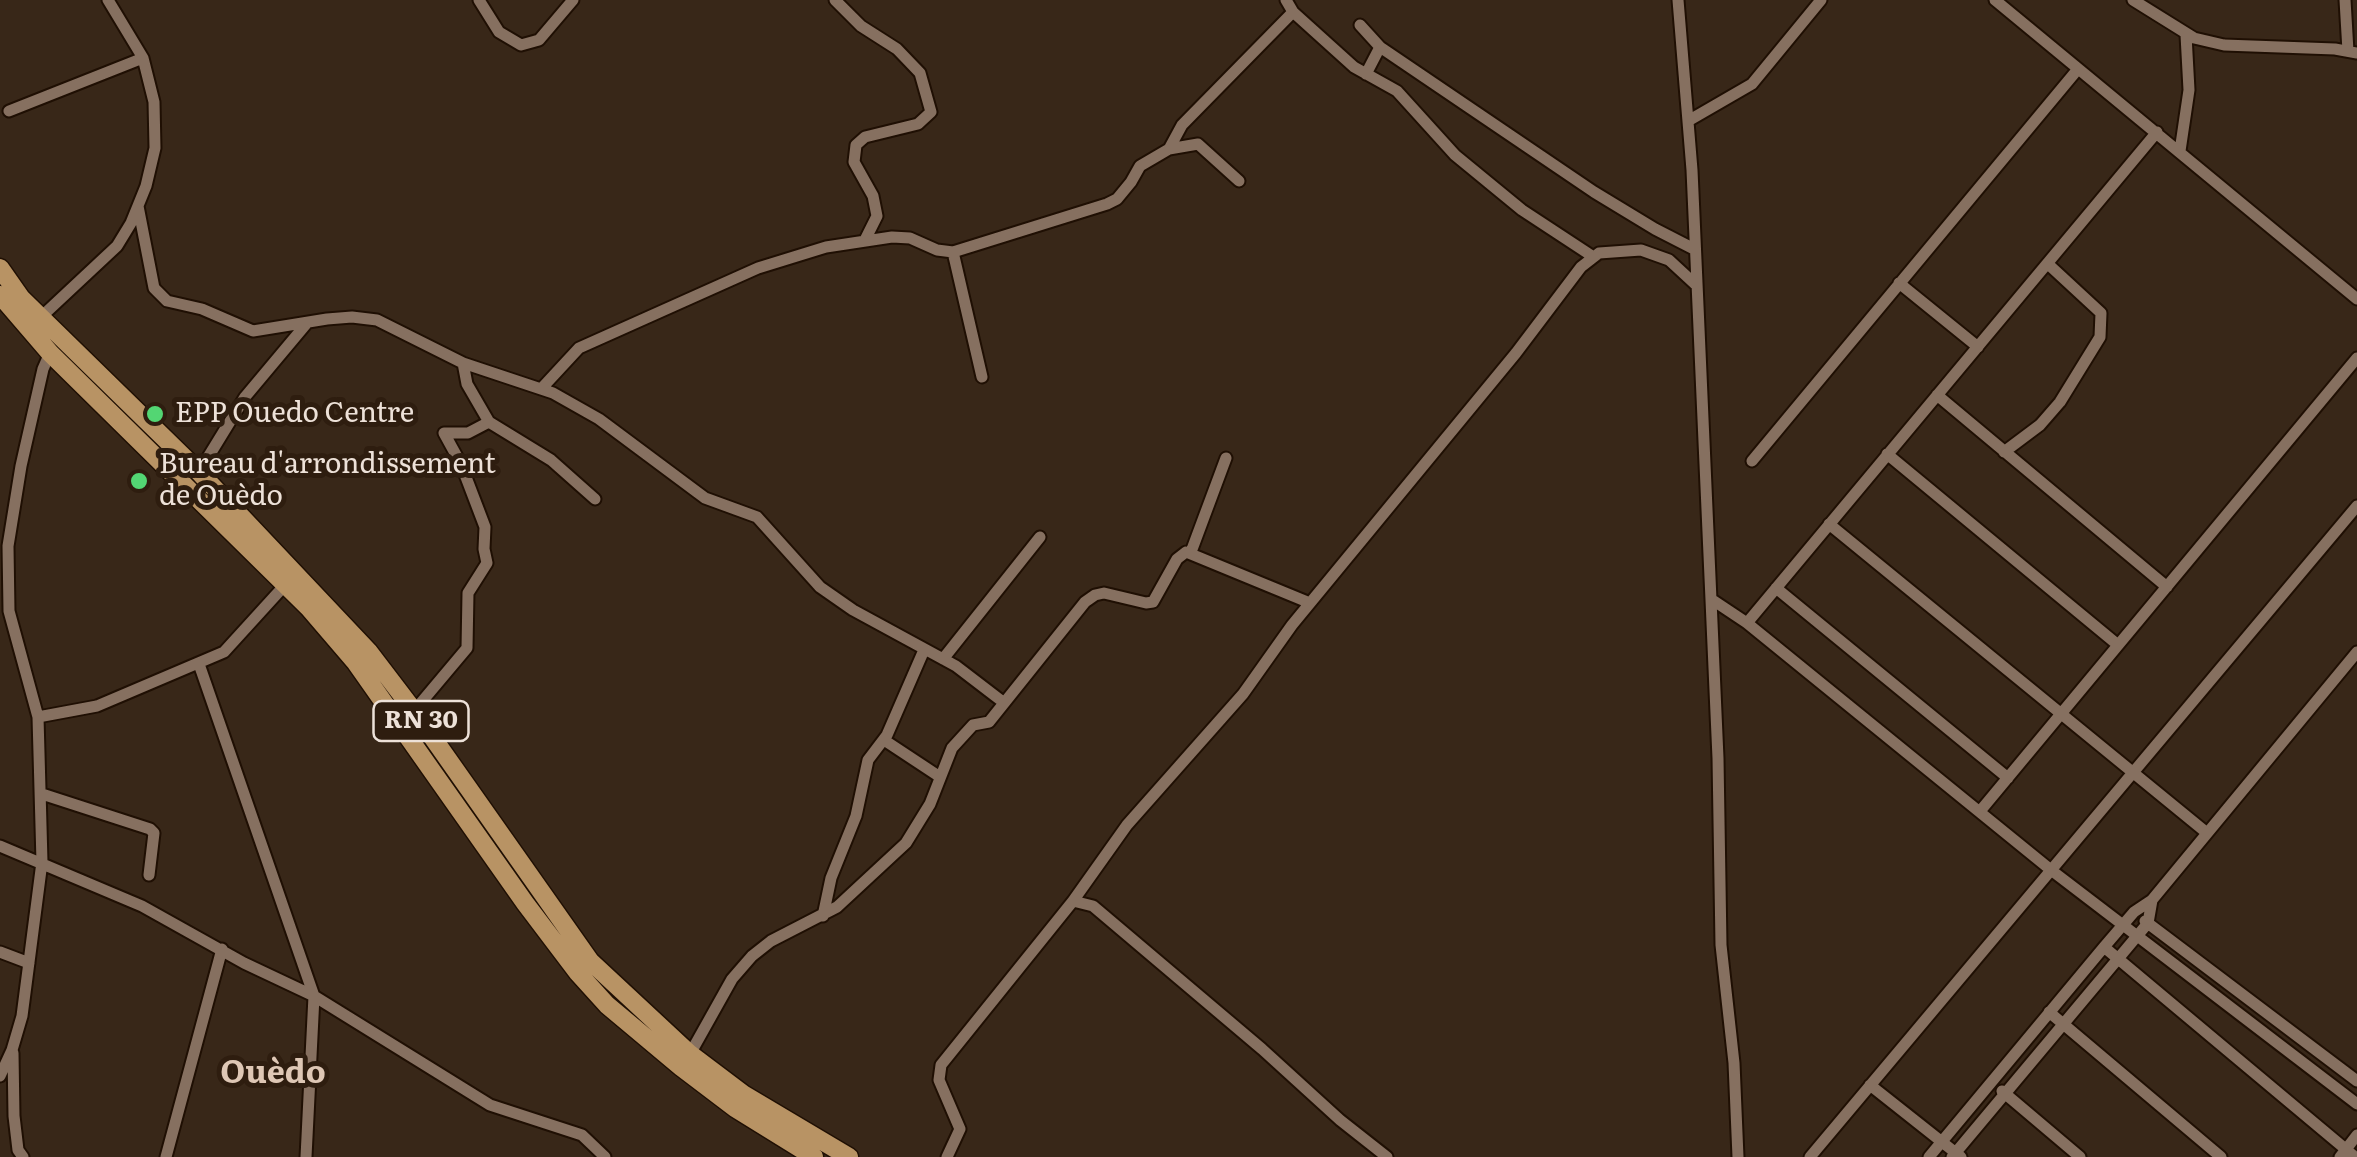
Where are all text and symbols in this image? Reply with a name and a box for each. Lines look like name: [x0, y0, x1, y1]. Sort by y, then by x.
place label: EPP Ouedo Centre: [175, 397, 414, 431]
marker: EPP Ouedo Centre: [144, 403, 166, 425]
place label: Bureau d'arrondissement de Ouèdo: [159, 448, 496, 514]
marker: Bureau d'arrondissement de Ouèdo: [128, 470, 150, 492]
road number: RN 30: [374, 701, 468, 741]
district label: Ouèdo: [220, 1055, 326, 1093]

